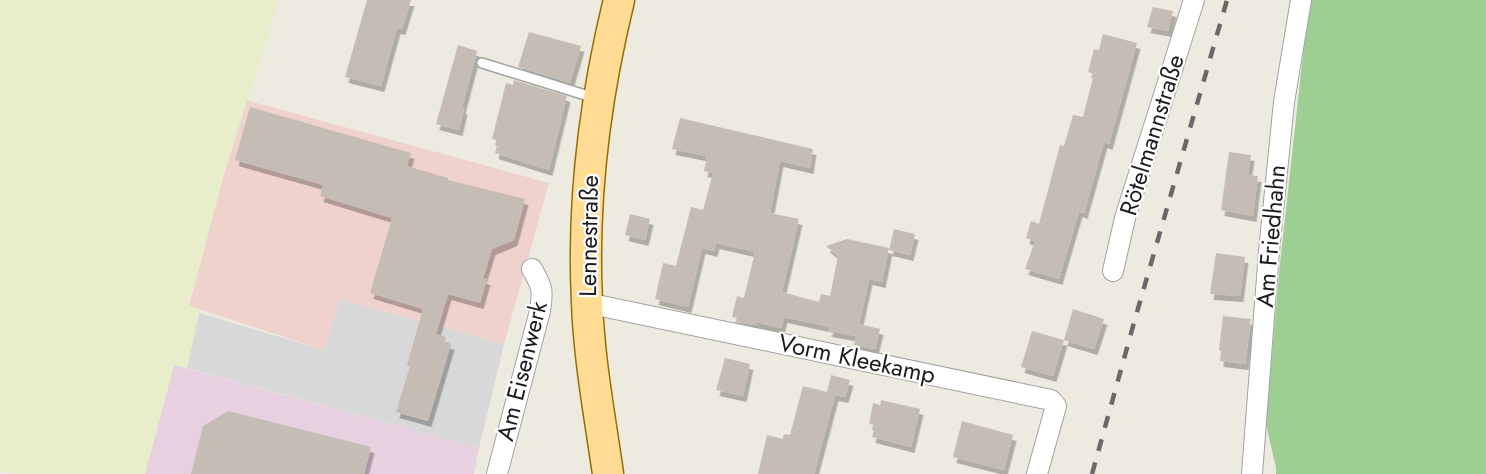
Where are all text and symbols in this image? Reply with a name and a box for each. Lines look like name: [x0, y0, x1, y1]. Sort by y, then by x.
street label: Rötelmannstraße: [1110, 50, 1193, 220]
street label: Am Friedhahn: [1247, 163, 1294, 309]
street label: Lennestraße: [570, 175, 607, 297]
street label: Am Eisenwerk: [487, 297, 556, 444]
street label: Vorm Kleekamp: [775, 325, 939, 392]

